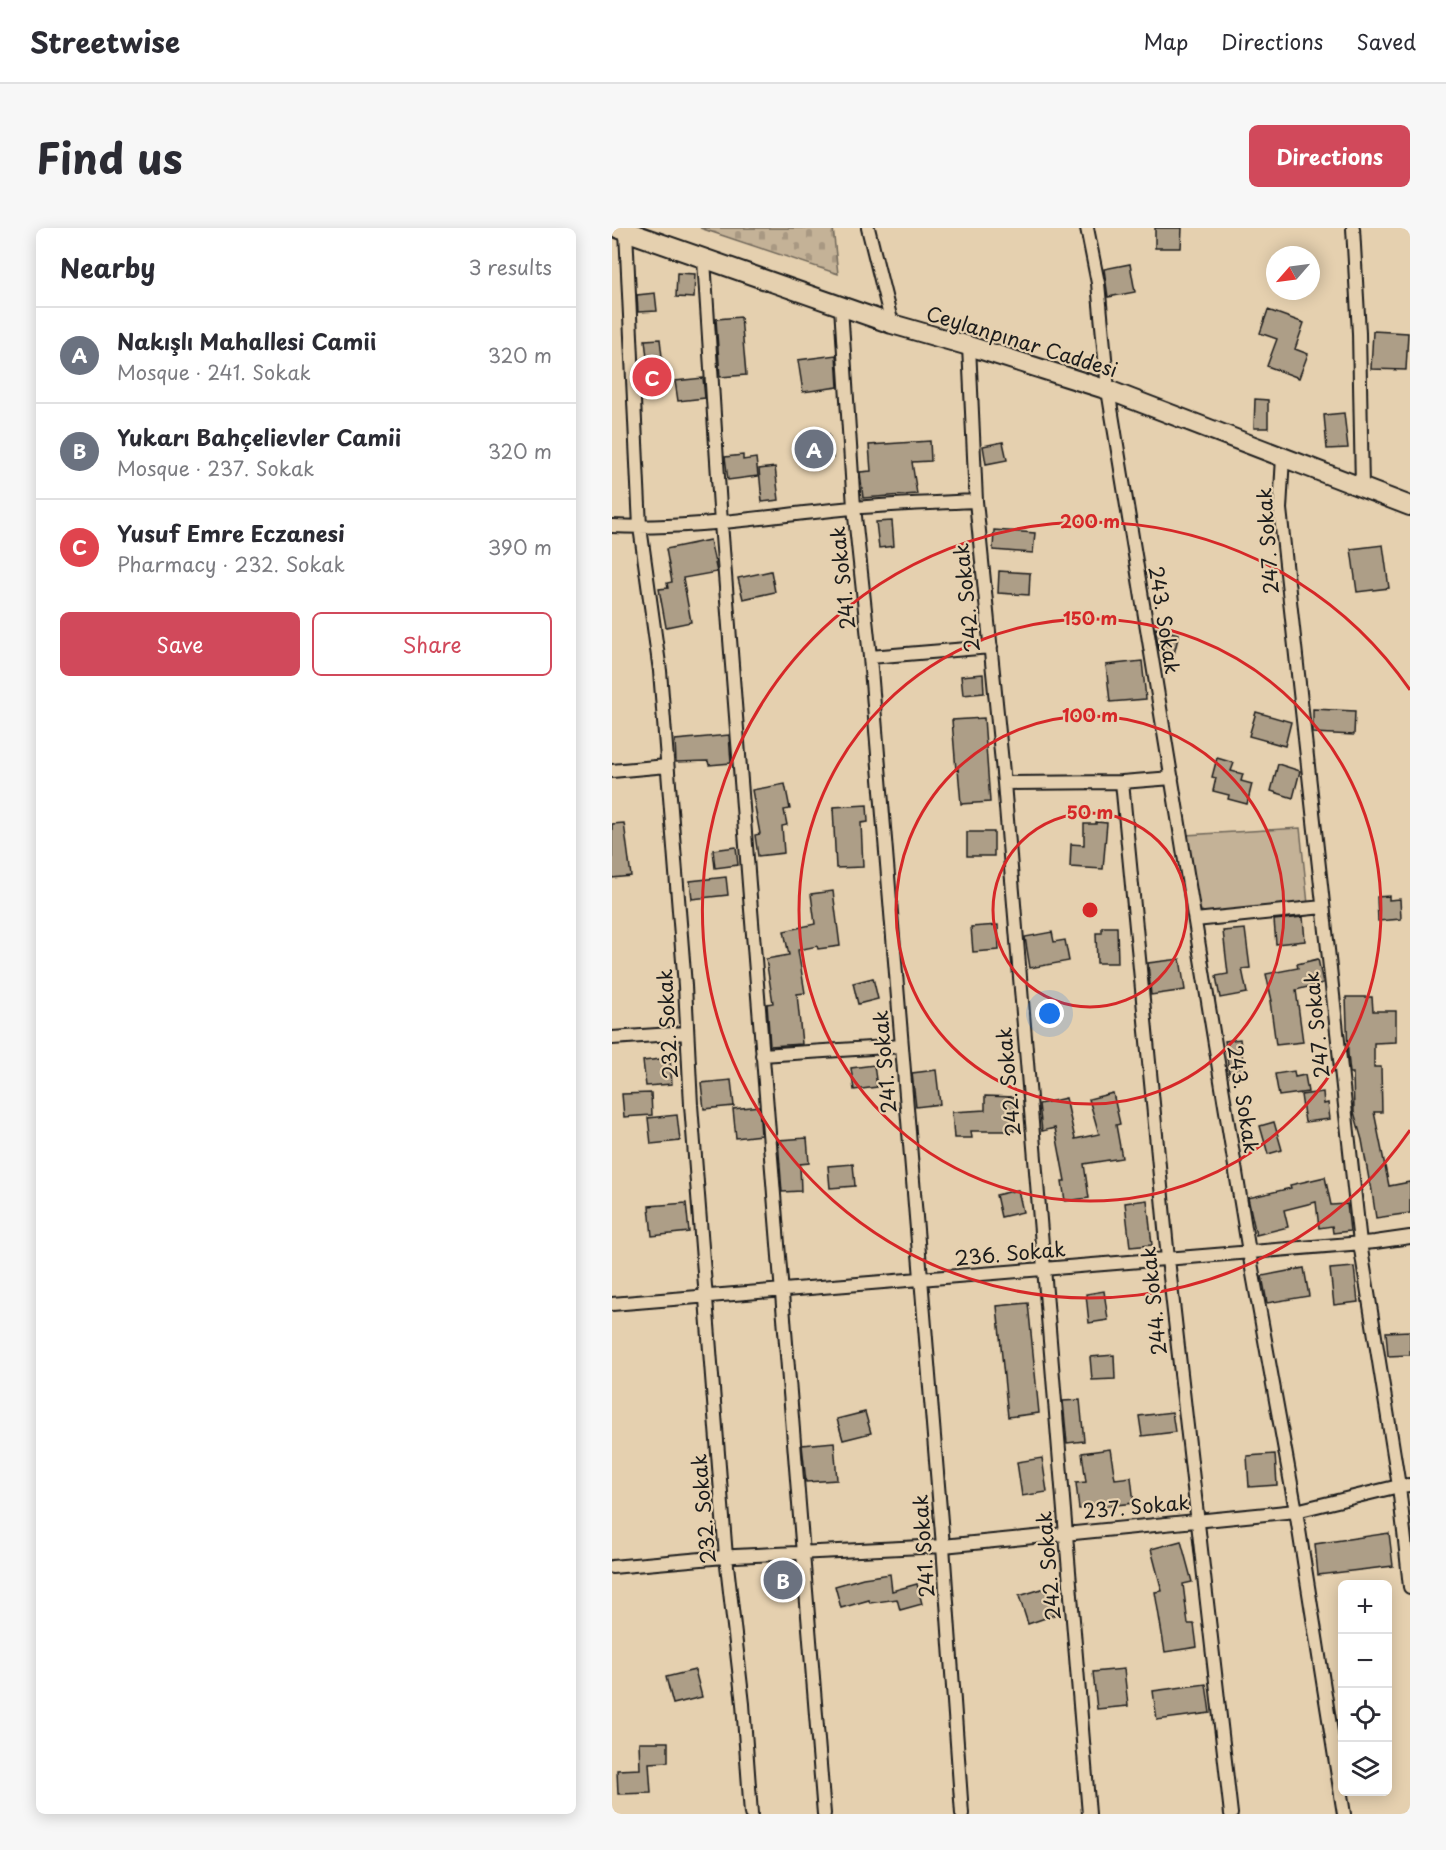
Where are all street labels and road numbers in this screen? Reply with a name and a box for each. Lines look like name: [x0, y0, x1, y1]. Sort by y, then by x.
street label: Ceylanpınar Caddesi: [923, 298, 1121, 384]
street label: 247. Sokak: [1248, 487, 1286, 595]
street label: 241. Sokak: [822, 525, 862, 631]
street label: 242. Sokak: [945, 542, 987, 654]
street label: 243. Sokak: [1142, 564, 1188, 676]
street label: 232. Sokak: [649, 968, 685, 1080]
street label: 247. Sokak: [1296, 970, 1336, 1080]
street label: 241. Sokak: [865, 1009, 903, 1115]
street label: 242. Sokak: [988, 1026, 1028, 1138]
street label: 243. Sokak: [1221, 1043, 1267, 1155]
street label: 236. Sokak: [953, 1233, 1067, 1273]
street label: 244. Sokak: [1132, 1245, 1174, 1357]
street label: 232. Sokak: [683, 1453, 723, 1565]
street label: 237. Sokak: [1081, 1486, 1191, 1526]
street label: 241. Sokak: [904, 1493, 942, 1599]
street label: 242. Sokak: [1028, 1510, 1068, 1622]

